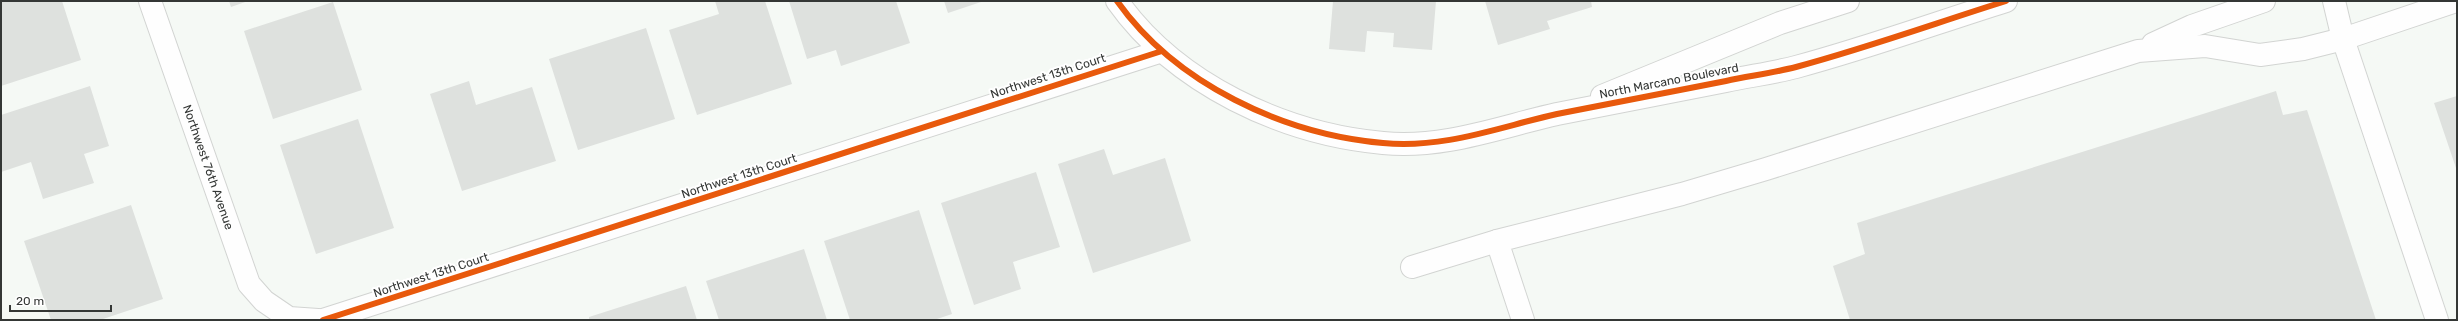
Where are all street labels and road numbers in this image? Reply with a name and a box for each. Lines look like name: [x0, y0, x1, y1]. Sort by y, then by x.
street label: Northwest 13th Court: [989, 51, 1108, 101]
street label: North Marcano Boulevard: [1598, 61, 1740, 101]
street label: Northwest 76th Avenue: [180, 103, 237, 232]
street label: Northwest 13th Court: [680, 151, 799, 201]
street label: Northwest 13th Court: [372, 250, 491, 300]

